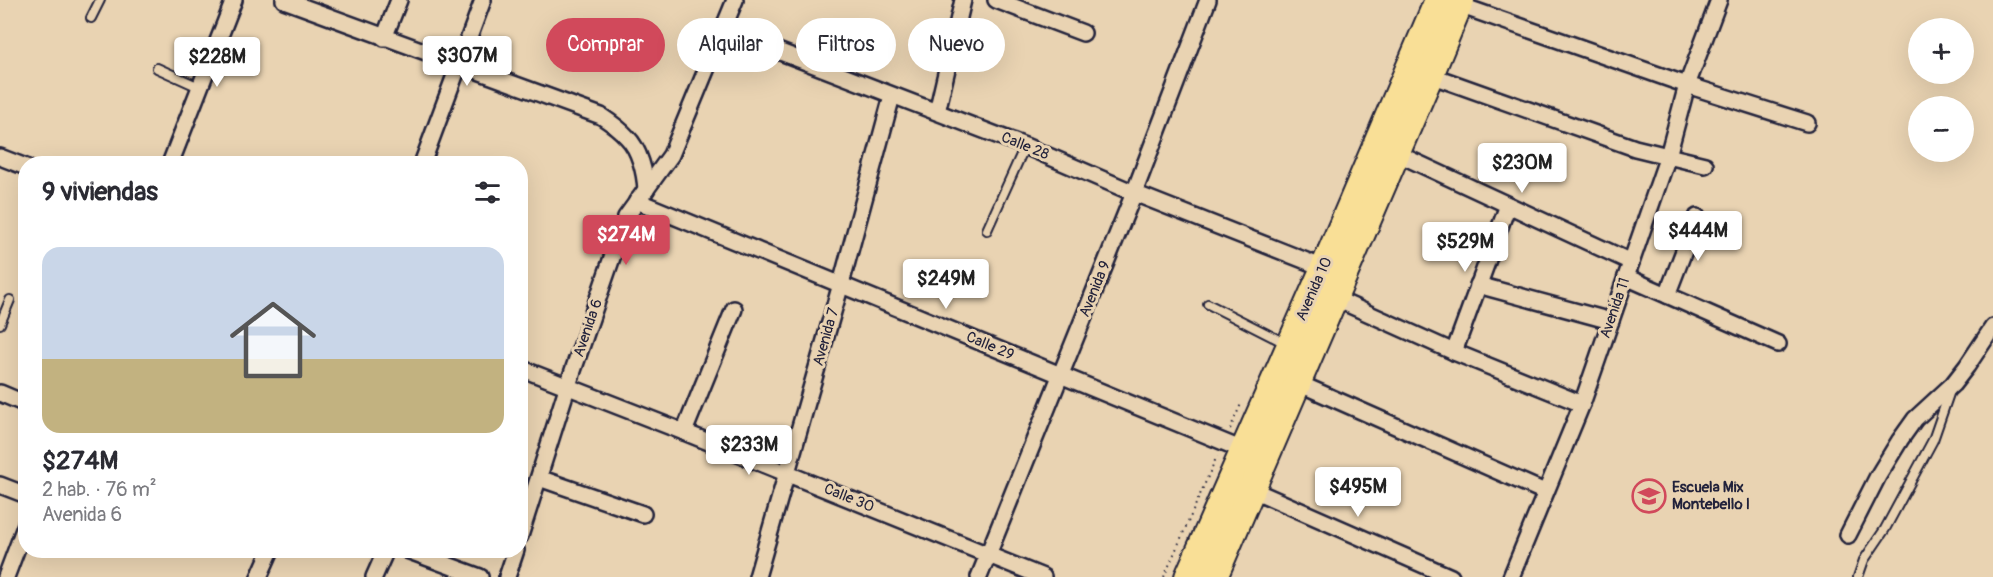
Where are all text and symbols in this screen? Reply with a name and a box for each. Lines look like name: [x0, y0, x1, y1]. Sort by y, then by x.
chip: Comprar: [546, 18, 665, 72]
chip: Alquilar: [677, 18, 784, 72]
chip: Filtros: [796, 18, 896, 72]
chip: Nuevo: [908, 18, 1005, 72]
map controls: [1908, 18, 1974, 162]
button: +: [1908, 18, 1974, 84]
pin: $307M: [425, 36, 509, 87]
pin: $228M: [175, 37, 259, 88]
text: $307M: [437, 43, 497, 68]
text: $228M: [188, 44, 246, 69]
button: −: [1908, 96, 1974, 162]
street label: Calle 28: [998, 128, 1052, 164]
pin: $230M: [1480, 143, 1564, 194]
text: $230M: [1492, 150, 1552, 175]
text: 9 viviendas: [42, 176, 158, 208]
icon: filters: [471, 176, 504, 209]
pin: $444M: [1656, 211, 1740, 262]
pin: $274M: [584, 215, 668, 266]
text: $444M: [1668, 218, 1728, 243]
text: $274M: [597, 222, 655, 247]
pin: $529M: [1423, 222, 1507, 273]
text: $529M: [1436, 229, 1494, 254]
street label: Avenida 10: [1292, 254, 1336, 324]
street label: Avenida 9: [1075, 258, 1115, 320]
pin: $249M: [904, 259, 988, 310]
text: $249M: [917, 266, 975, 291]
street label: Avenida 11: [1596, 275, 1634, 341]
icon: home: [219, 286, 327, 394]
street label: Avenida 6: [569, 296, 607, 360]
street label: Avenida 7: [809, 306, 843, 368]
street label: Calle 29: [963, 327, 1017, 365]
pin: $233M: [707, 425, 791, 476]
text: $233M: [720, 432, 778, 457]
text: $274M: [42, 445, 118, 477]
pin: $495M: [1316, 467, 1400, 518]
text: $495M: [1329, 474, 1387, 499]
text: 2 hab. · 76 m²: [42, 477, 157, 502]
school or university icon: Escuela Mix Montebello I: [1631, 478, 1667, 514]
place label: Escuela Mix Montebello I: [1672, 478, 1750, 514]
street label: Calle 30: [821, 479, 877, 517]
text: Avenida 6: [42, 502, 122, 527]

